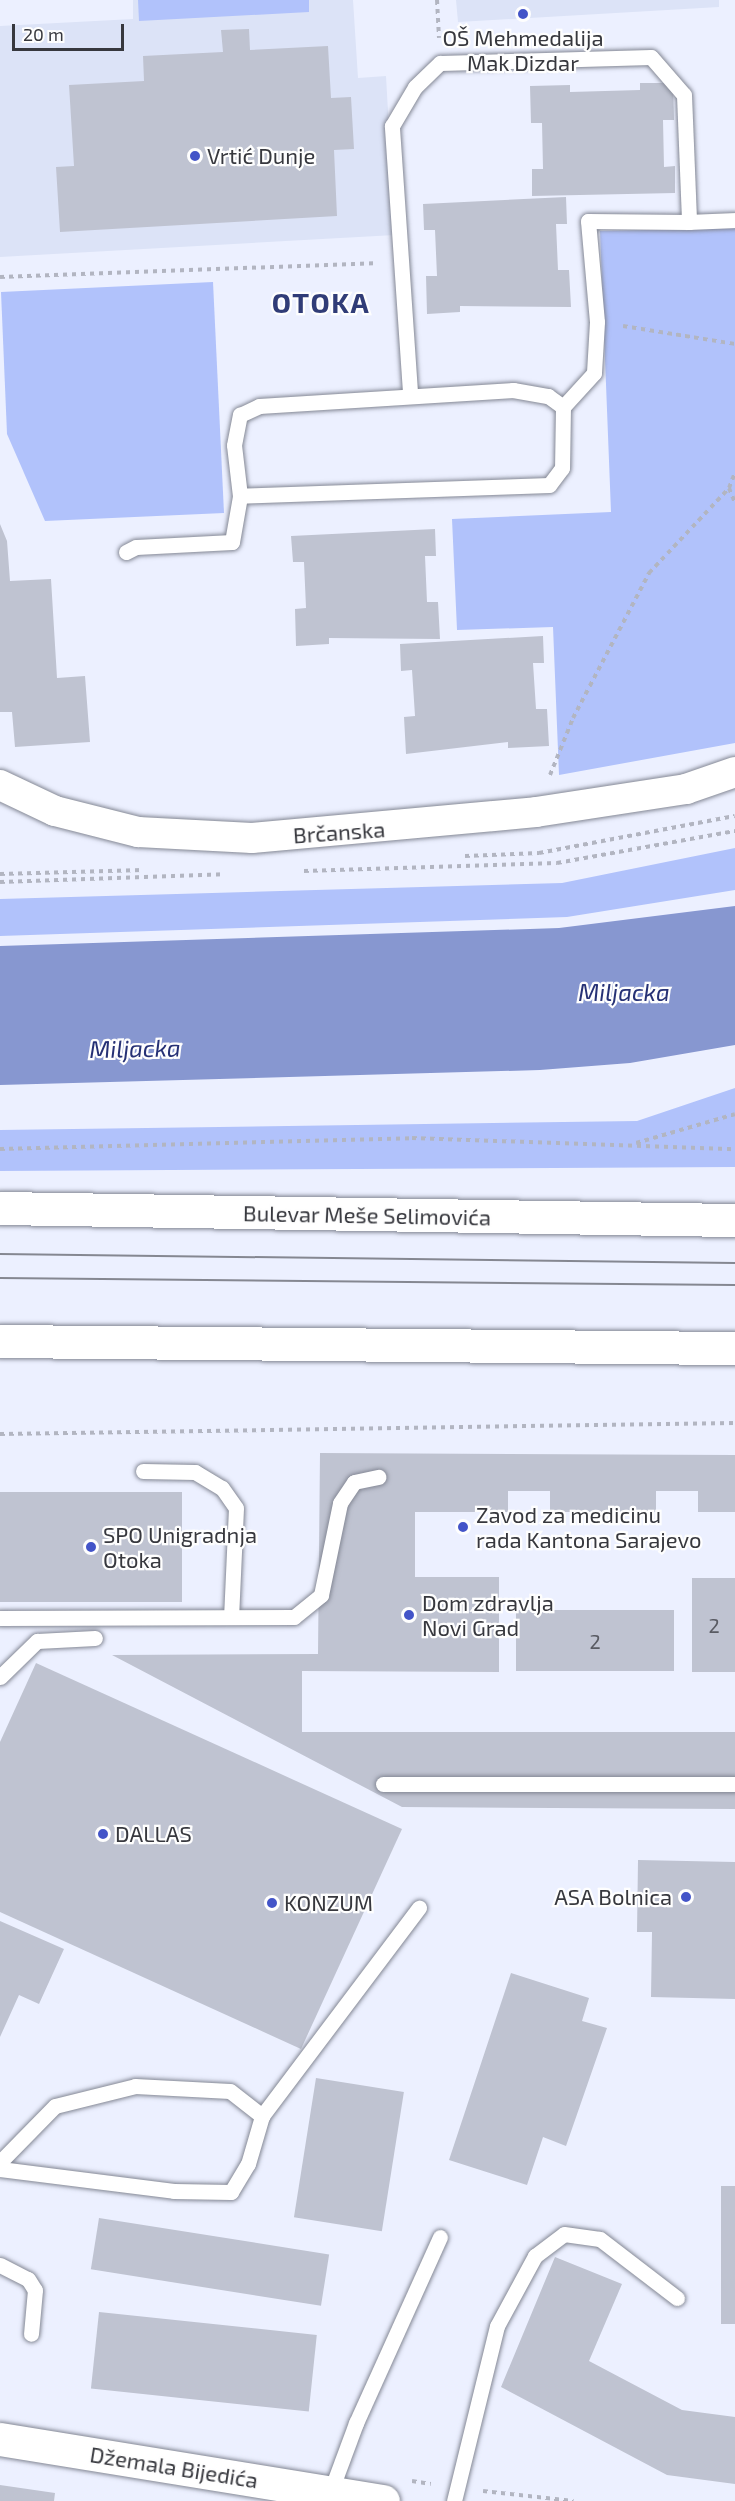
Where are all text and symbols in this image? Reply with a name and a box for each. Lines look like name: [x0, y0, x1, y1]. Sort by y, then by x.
marker: OŠ Mehmedalija Mak Dizdar: [516, 7, 530, 21]
scale bar: [15, 12, 128, 50]
text: 20 m: [23, 23, 64, 45]
place label: OŠ Mehmedalija Mak Dizdar: [442, 24, 604, 76]
place label: Vrtić Dunje: [207, 143, 315, 169]
marker: Vrtić Dunje: [188, 149, 202, 163]
district label: OTOKA: [272, 285, 370, 319]
street label: Brčanska: [292, 816, 386, 848]
water label: Miljacka: [578, 978, 670, 1006]
water label: Miljacka: [89, 1033, 181, 1063]
street label: Bulevar Meše Selimovića: [243, 1200, 491, 1230]
place label: Zavod za medicinu rada Kantona Sarajevo: [476, 1501, 702, 1552]
marker: Zavod za medicinu rada Kantona Sarajevo: [454, 1518, 472, 1536]
place label: SPO Unigradnja Otoka: [103, 1521, 257, 1572]
marker: SPO Unigradnja Otoka: [84, 1540, 98, 1554]
place label: Dom zdravlja Novi Grad: [422, 1589, 554, 1640]
marker: Dom zdravlja Novi Grad: [400, 1606, 418, 1624]
house number: 2: [708, 1613, 720, 1637]
house number: 2: [589, 1629, 601, 1653]
place label: DALLAS: [115, 1821, 192, 1847]
marker: DALLAS: [96, 1827, 110, 1841]
place label: ASA Bolnica: [554, 1884, 672, 1910]
marker: ASA Bolnica: [677, 1888, 695, 1906]
place label: KONZUM: [284, 1890, 373, 1916]
marker: KONZUM: [265, 1896, 279, 1910]
street label: Džemala Bijedića: [88, 2441, 260, 2493]

